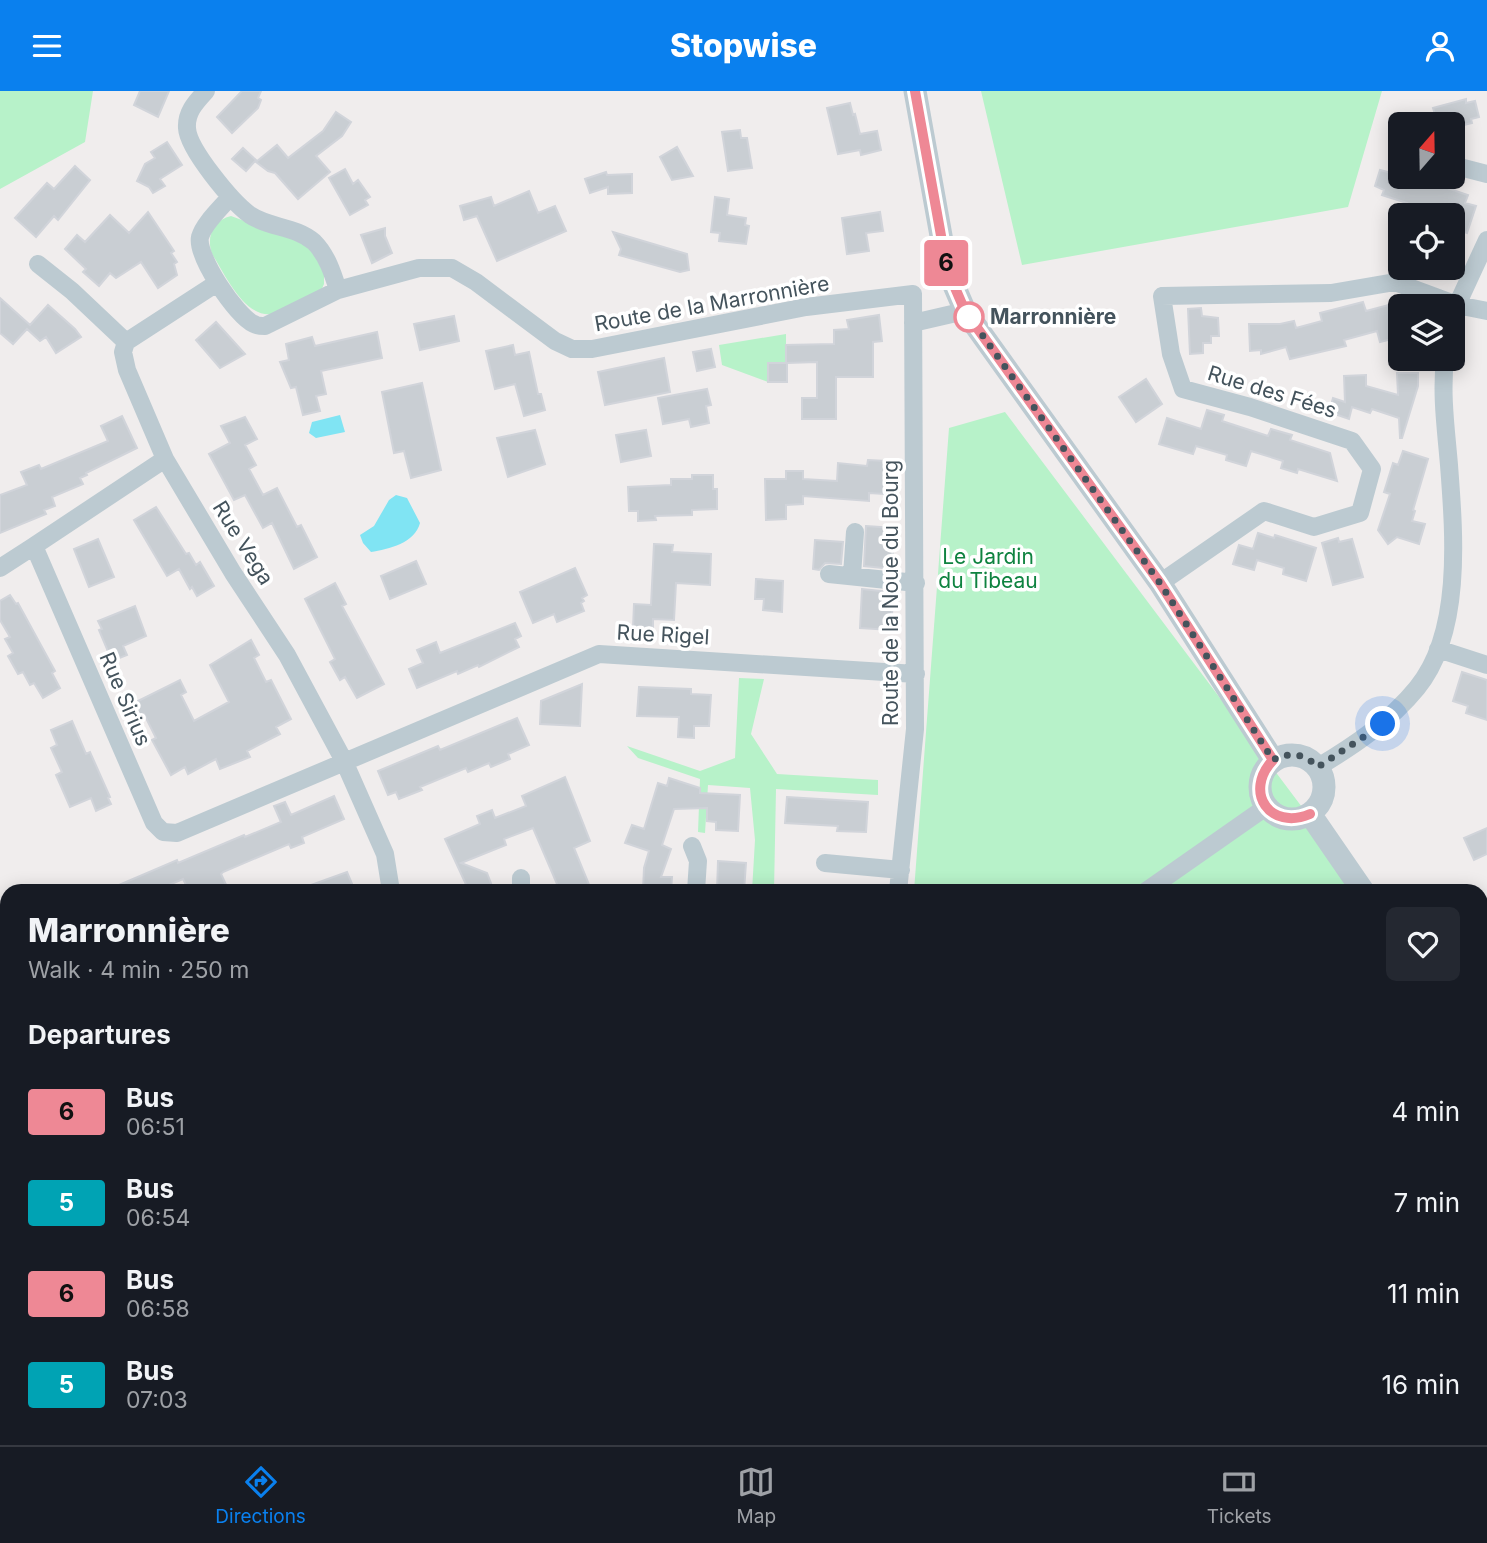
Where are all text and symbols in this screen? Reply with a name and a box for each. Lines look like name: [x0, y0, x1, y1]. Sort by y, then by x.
text: Stopwise: [670, 26, 817, 65]
icon: menu: [28, 27, 66, 65]
icon: person: [1421, 27, 1459, 65]
north arrow: [1388, 112, 1465, 189]
map controls: [1388, 112, 1465, 371]
button: locate: [1388, 203, 1465, 280]
line badge: 6: [923, 240, 969, 286]
text: 6: [938, 248, 954, 277]
street label: Route de la Marronnière: [593, 271, 831, 336]
button: layers: [1388, 294, 1465, 371]
marker: Marronnière: [954, 302, 984, 332]
place label: Marronnière: [990, 304, 1116, 329]
street label: Rue des Fées: [1205, 360, 1340, 423]
street label: Route de la Noue du Bourg: [878, 460, 903, 726]
street label: Rue Vega: [208, 496, 279, 589]
park label: Le Jardin du Tibeau: [938, 544, 1038, 593]
street label: Rue Rigel: [616, 620, 710, 649]
street label: Rue Sirius: [95, 648, 156, 749]
your location: [1365, 706, 1400, 741]
button: heart: [1386, 907, 1460, 981]
text: Marronnière: [28, 910, 230, 950]
text: Walk · 4 min · 250 m: [28, 956, 250, 984]
text: Departures: [28, 1019, 171, 1050]
text: Bus: [126, 1082, 174, 1113]
text: 4 min: [1391, 1096, 1460, 1127]
text: 6: [59, 1097, 74, 1126]
text: 06:51: [126, 1113, 185, 1141]
text: Bus: [126, 1173, 174, 1204]
text: 7 min: [1394, 1187, 1460, 1218]
text: 5: [59, 1188, 74, 1217]
text: 06:54: [126, 1204, 190, 1232]
text: Bus: [126, 1264, 174, 1295]
text: 11 min: [1387, 1278, 1460, 1309]
text: 6: [59, 1279, 74, 1308]
text: 06:58: [126, 1295, 190, 1323]
text: Bus: [126, 1355, 174, 1386]
text: 16 min: [1382, 1369, 1460, 1400]
text: 5: [59, 1370, 74, 1399]
text: 07:03: [126, 1386, 188, 1414]
tab: Directions: [215, 1463, 306, 1528]
tab: Map: [737, 1463, 776, 1528]
tab: Tickets: [1207, 1463, 1272, 1528]

